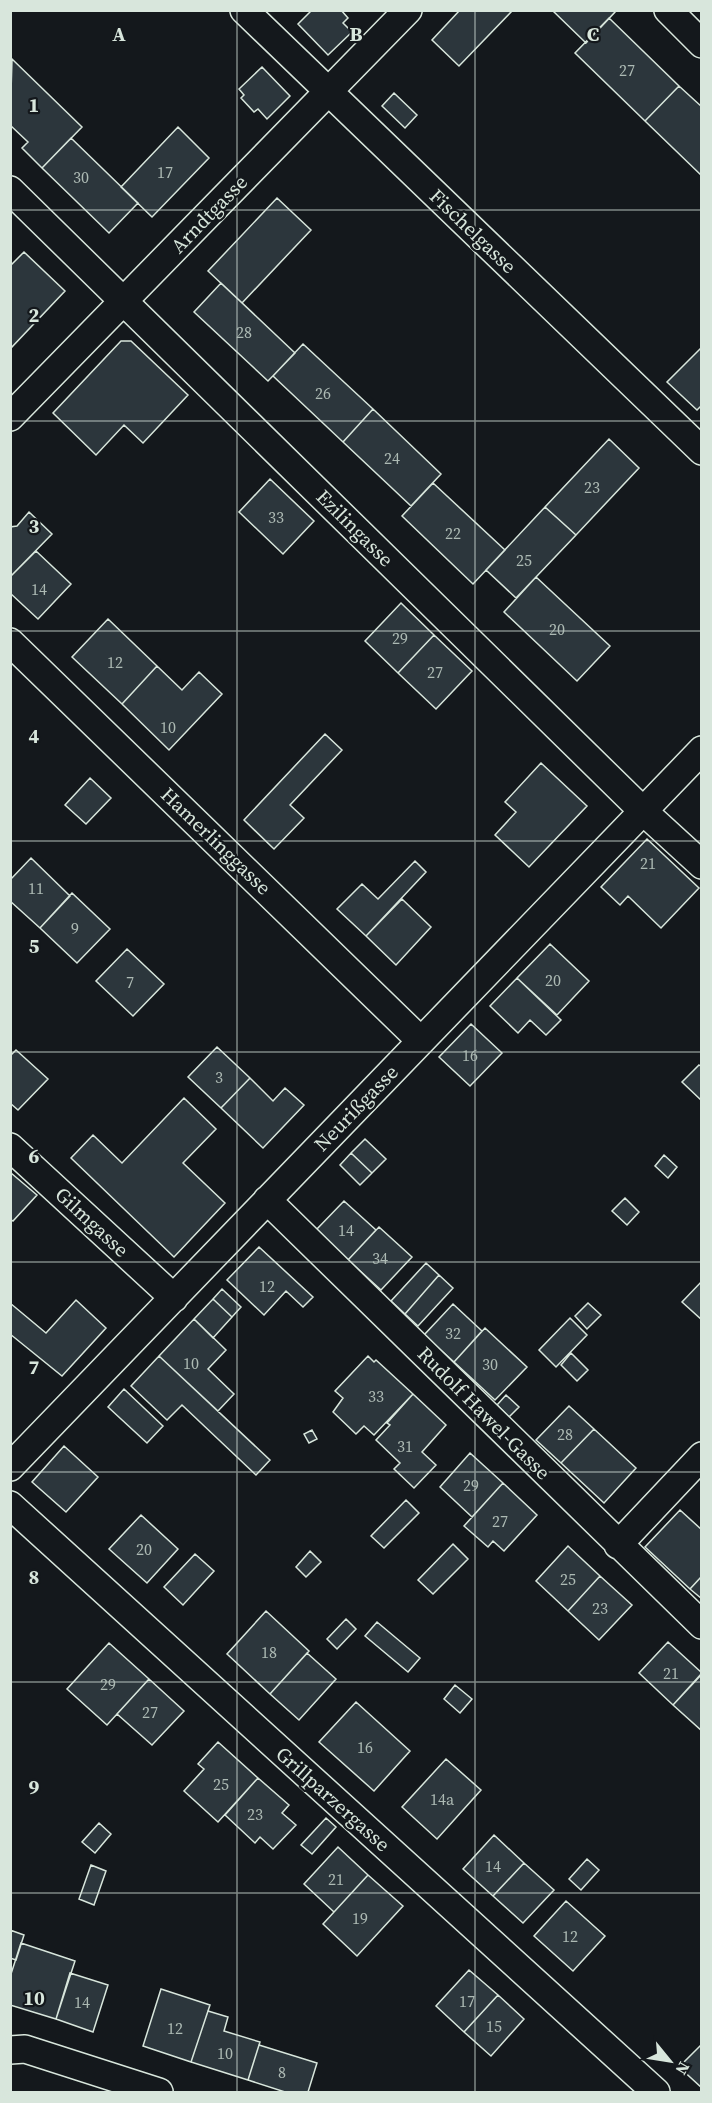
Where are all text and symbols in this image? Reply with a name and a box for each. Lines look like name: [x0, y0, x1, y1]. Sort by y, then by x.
text: A: [112, 20, 126, 48]
text: B: [349, 20, 363, 48]
text: C: [587, 20, 599, 48]
house number: 27: [619, 59, 635, 81]
text: 1: [29, 91, 39, 119]
house number: 17: [157, 161, 173, 183]
house number: 30: [73, 166, 89, 188]
street label: Arndtgasse: [164, 169, 254, 259]
street label: Fischelgasse: [423, 182, 523, 280]
text: 2: [29, 301, 40, 329]
house number: 28: [236, 321, 252, 343]
house number: 26: [315, 382, 331, 404]
house number: 24: [384, 447, 400, 469]
house number: 23: [584, 476, 600, 498]
street label: Ezilingasse: [310, 483, 400, 573]
house number: 33: [268, 506, 284, 528]
text: 3: [29, 512, 40, 540]
house number: 22: [445, 522, 461, 544]
house number: 25: [516, 549, 532, 571]
house number: 14: [31, 578, 47, 600]
house number: 20: [549, 618, 565, 640]
house number: 29: [392, 627, 408, 649]
house number: 12: [107, 651, 123, 673]
house number: 27: [427, 661, 443, 683]
house number: 10: [160, 716, 176, 738]
text: 4: [29, 722, 40, 750]
street label: Hamerlinggasse: [155, 781, 277, 901]
house number: 21: [640, 852, 656, 874]
house number: 11: [28, 877, 44, 899]
house number: 9: [71, 917, 79, 939]
text: 5: [29, 932, 40, 960]
house number: 20: [545, 969, 561, 991]
house number: 7: [126, 971, 134, 993]
house number: 16: [462, 1044, 478, 1066]
street label: Neurißgasse: [308, 1059, 404, 1157]
house number: 3: [215, 1066, 223, 1088]
text: 6: [29, 1142, 40, 1170]
street label: Gilmgasse: [49, 1181, 135, 1263]
house number: 14: [338, 1219, 354, 1241]
house number: 34: [372, 1247, 388, 1269]
house number: 12: [259, 1275, 275, 1297]
house number: 32: [445, 1322, 461, 1344]
street label: Rudolf Hawel-Gasse: [411, 1340, 557, 1486]
house number: 10: [183, 1352, 199, 1374]
text: 7: [29, 1353, 40, 1381]
house number: 30: [482, 1353, 498, 1375]
house number: 33: [368, 1385, 384, 1407]
house number: 28: [557, 1423, 573, 1445]
house number: 31: [397, 1435, 413, 1457]
house number: 29: [463, 1474, 479, 1496]
house number: 27: [492, 1510, 508, 1532]
house number: 20: [136, 1538, 152, 1560]
text: 8: [29, 1563, 39, 1591]
house number: 25: [560, 1568, 576, 1590]
house number: 23: [592, 1597, 608, 1619]
house number: 18: [261, 1641, 277, 1663]
house number: 21: [663, 1662, 679, 1684]
house number: 29: [100, 1673, 116, 1695]
house number: 27: [142, 1701, 158, 1723]
house number: 16: [357, 1736, 373, 1758]
street label: Grillparzergasse: [270, 1740, 396, 1858]
text: 9: [29, 1773, 40, 1801]
house number: 25: [213, 1773, 229, 1795]
house number: 14a: [430, 1788, 455, 1810]
house number: 23: [247, 1803, 263, 1825]
house number: 14: [485, 1855, 501, 1877]
house number: 21: [328, 1868, 344, 1890]
house number: 19: [352, 1907, 368, 1929]
house number: 12: [562, 1925, 578, 1947]
text: 10: [23, 1984, 45, 2012]
house number: 17: [459, 1990, 475, 2012]
house number: 14: [74, 1991, 90, 2013]
house number: 15: [486, 2015, 502, 2037]
house number: 12: [167, 2017, 183, 2039]
north arrow: [640, 2031, 700, 2091]
house number: 10: [217, 2042, 233, 2064]
text: N: [670, 2058, 695, 2079]
house number: 8: [278, 2061, 286, 2083]

